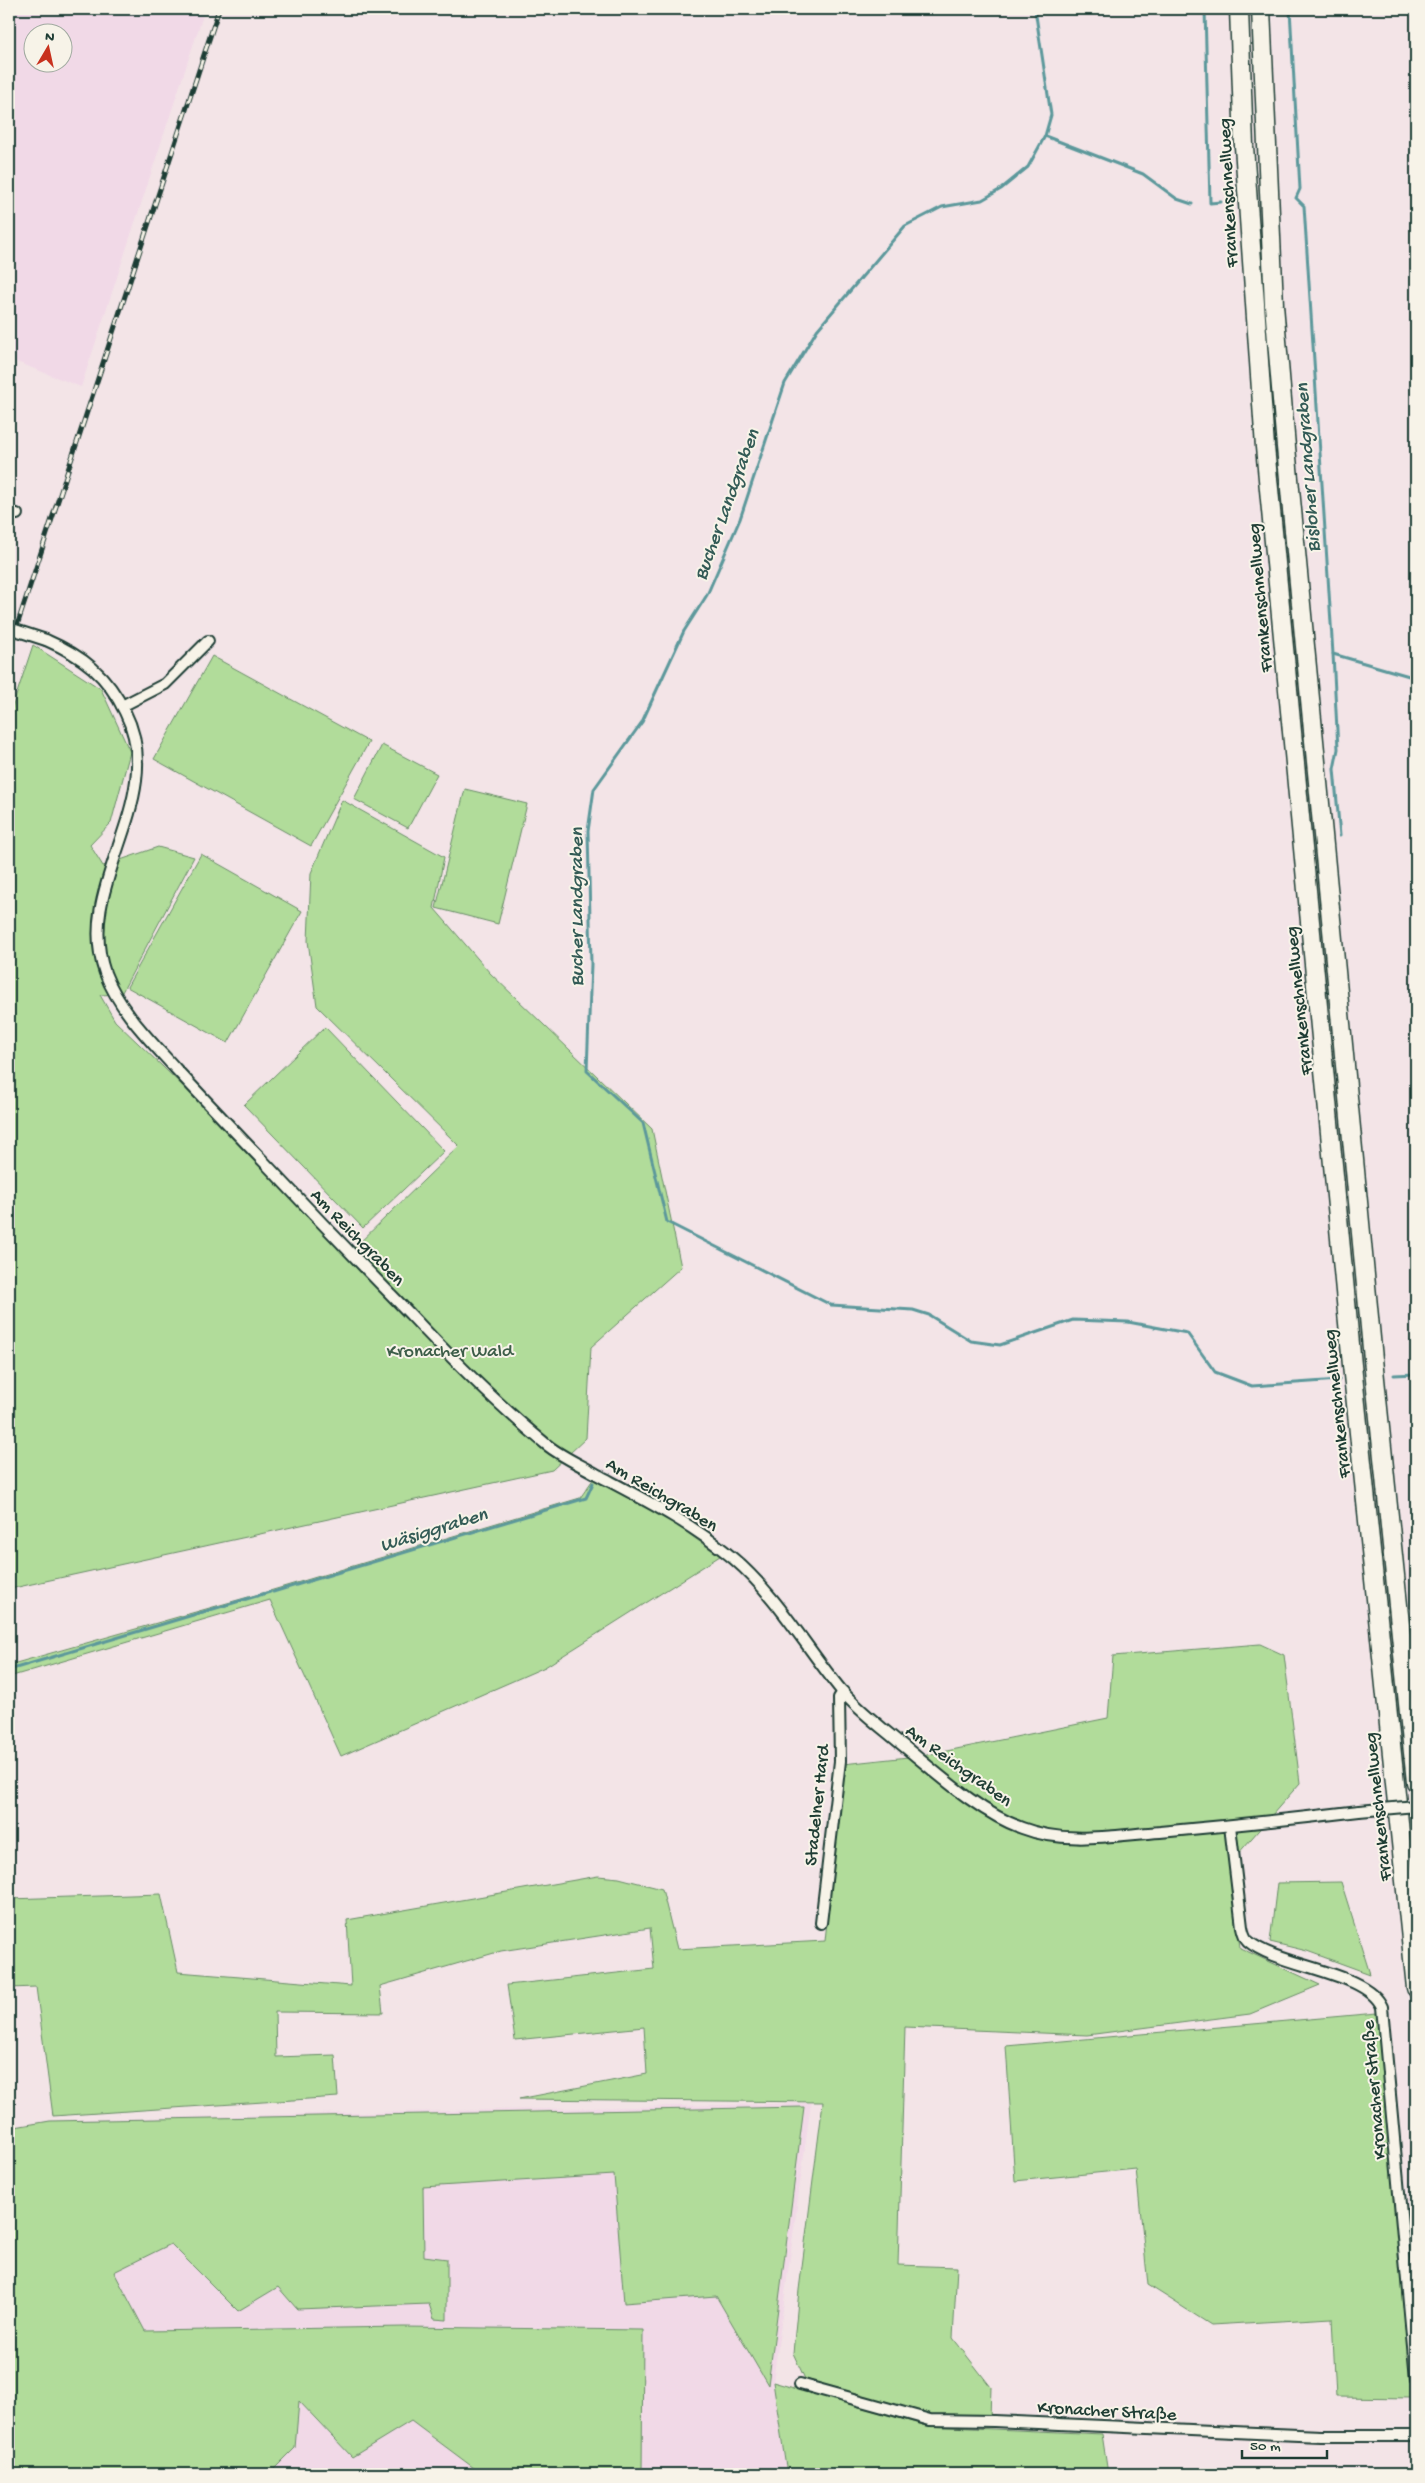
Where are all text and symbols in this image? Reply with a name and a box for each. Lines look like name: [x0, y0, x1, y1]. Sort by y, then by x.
north arrow: [22, 22, 72, 72]
text: N: [44, 29, 55, 47]
street label: Frankenschnellweg: [1214, 117, 1245, 269]
water label: Bisloher Landgraben: [1292, 382, 1327, 553]
water label: Bucher Landgraben: [690, 426, 766, 584]
street label: Frankenschnellweg: [1243, 522, 1280, 674]
water label: Bucher Landgraben: [567, 827, 590, 986]
street label: Frankenschnellweg: [1281, 925, 1320, 1077]
street label: Am Reichgraben: [304, 1185, 409, 1292]
street label: Frankenschnellweg: [1319, 1328, 1358, 1480]
park label: Kronacher Wald: [387, 1341, 515, 1364]
street label: Am Reichgraben: [601, 1454, 721, 1538]
water label: Wäsiggraben: [378, 1504, 491, 1559]
street label: Am Reichgraben: [900, 1720, 1016, 1813]
street label: Frankenschnellweg: [1360, 1731, 1399, 1883]
street label: Stadelner Hard: [801, 1742, 836, 1867]
street label: Kronacher Straße: [1358, 2019, 1393, 2160]
street label: Kronacher Straße: [1037, 2397, 1177, 2428]
scale bar: [1242, 2428, 1328, 2460]
text: 50 m: [1250, 2438, 1281, 2456]

